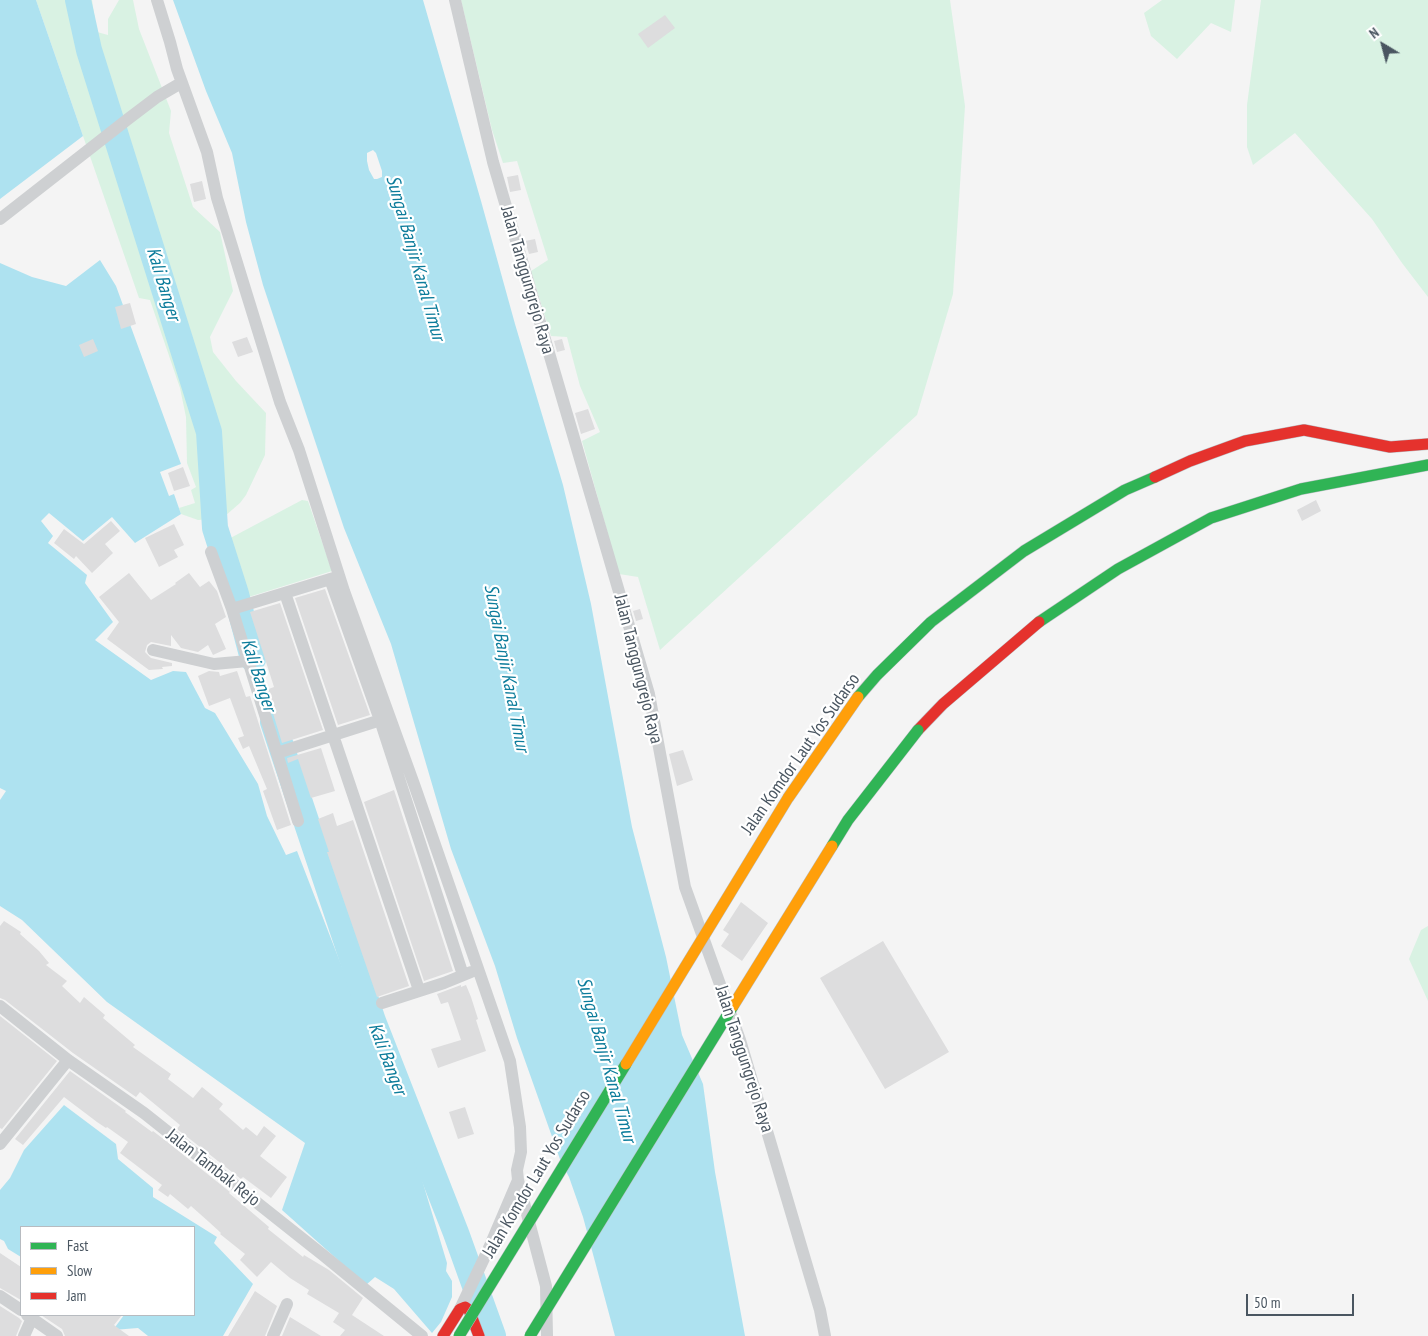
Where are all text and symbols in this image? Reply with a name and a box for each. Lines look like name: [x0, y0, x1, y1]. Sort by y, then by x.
north arrow: [1358, 20, 1408, 70]
text: N: [1366, 24, 1382, 42]
water label: Sungai Banjir Kanal Timur: [381, 173, 449, 343]
street label: Jalan Tanggungrejo Raya: [496, 204, 558, 356]
water label: Kali Banger: [141, 245, 185, 323]
water label: Sungai Banjir Kanal Timur: [479, 582, 533, 754]
street label: Jalan Tanggungrejo Raya: [609, 592, 667, 746]
water label: Kali Banger: [236, 636, 280, 714]
street label: Jalan Komdor Laut Yos Sudarso: [737, 669, 865, 839]
water label: Sungai Banjir Kanal Timur: [572, 975, 640, 1145]
street label: Jalan Tanggungrejo Raya: [710, 983, 778, 1135]
water label: Kali Banger: [363, 1020, 411, 1098]
street label: Jalan Komdor Laut Yos Sudarso: [478, 1086, 596, 1262]
street label: Jalan Tambak Rejo: [162, 1125, 264, 1211]
legend: [20, 1226, 195, 1316]
text: Fast: [67, 1236, 88, 1255]
text: Slow: [67, 1261, 92, 1280]
scale bar: [1248, 1284, 1356, 1316]
text: Jam: [67, 1286, 86, 1305]
text: 50 m: [1254, 1293, 1280, 1312]

